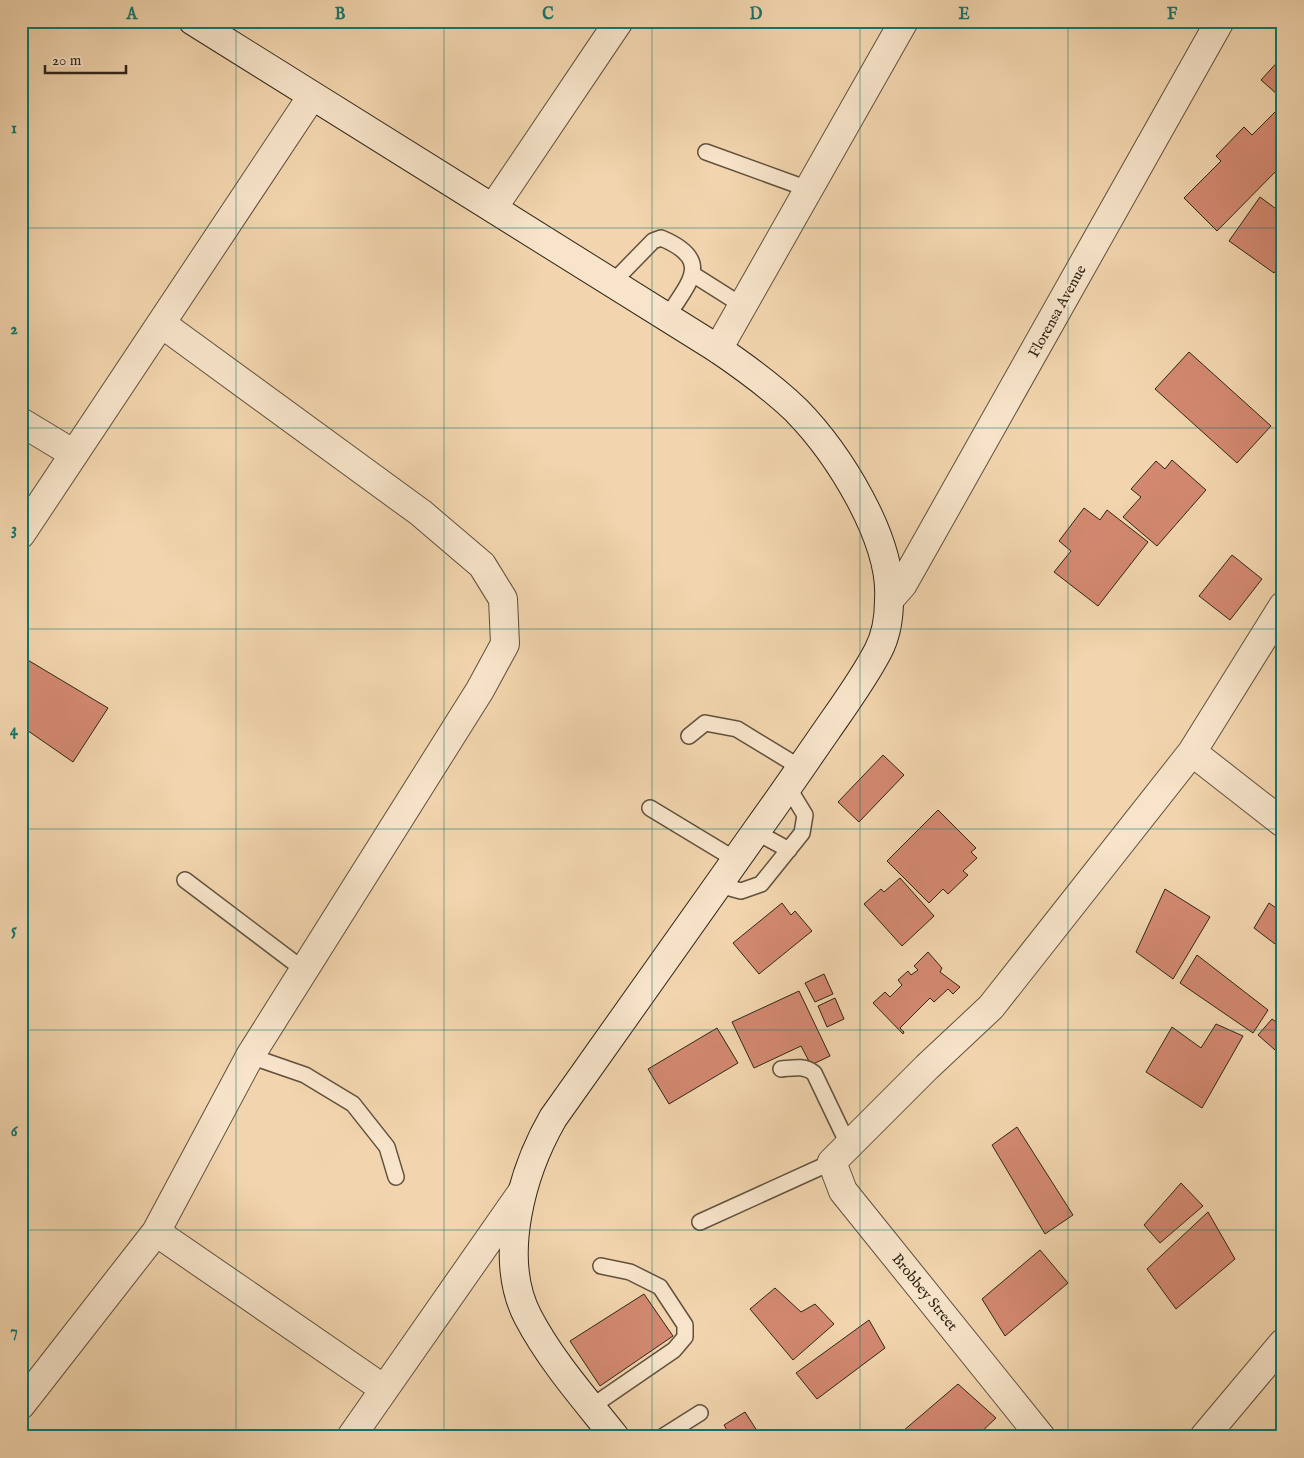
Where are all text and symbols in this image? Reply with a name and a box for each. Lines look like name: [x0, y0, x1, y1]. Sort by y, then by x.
text: A: [126, 5, 139, 25]
text: B: [335, 5, 346, 25]
text: C: [542, 5, 554, 25]
text: D: [750, 5, 763, 25]
text: E: [958, 5, 970, 25]
text: F: [1167, 5, 1178, 25]
scale bar: [45, 42, 126, 74]
text: 20 m: [52, 51, 82, 70]
text: 1: [11, 119, 17, 139]
street label: Florensa Avenue: [1024, 262, 1091, 361]
text: 2: [10, 320, 18, 340]
text: 3: [11, 520, 17, 540]
text: 4: [10, 721, 19, 741]
text: 5: [11, 921, 17, 941]
text: 6: [11, 1122, 19, 1142]
street label: Brobbey Street: [888, 1250, 962, 1335]
text: 7: [10, 1322, 18, 1342]

